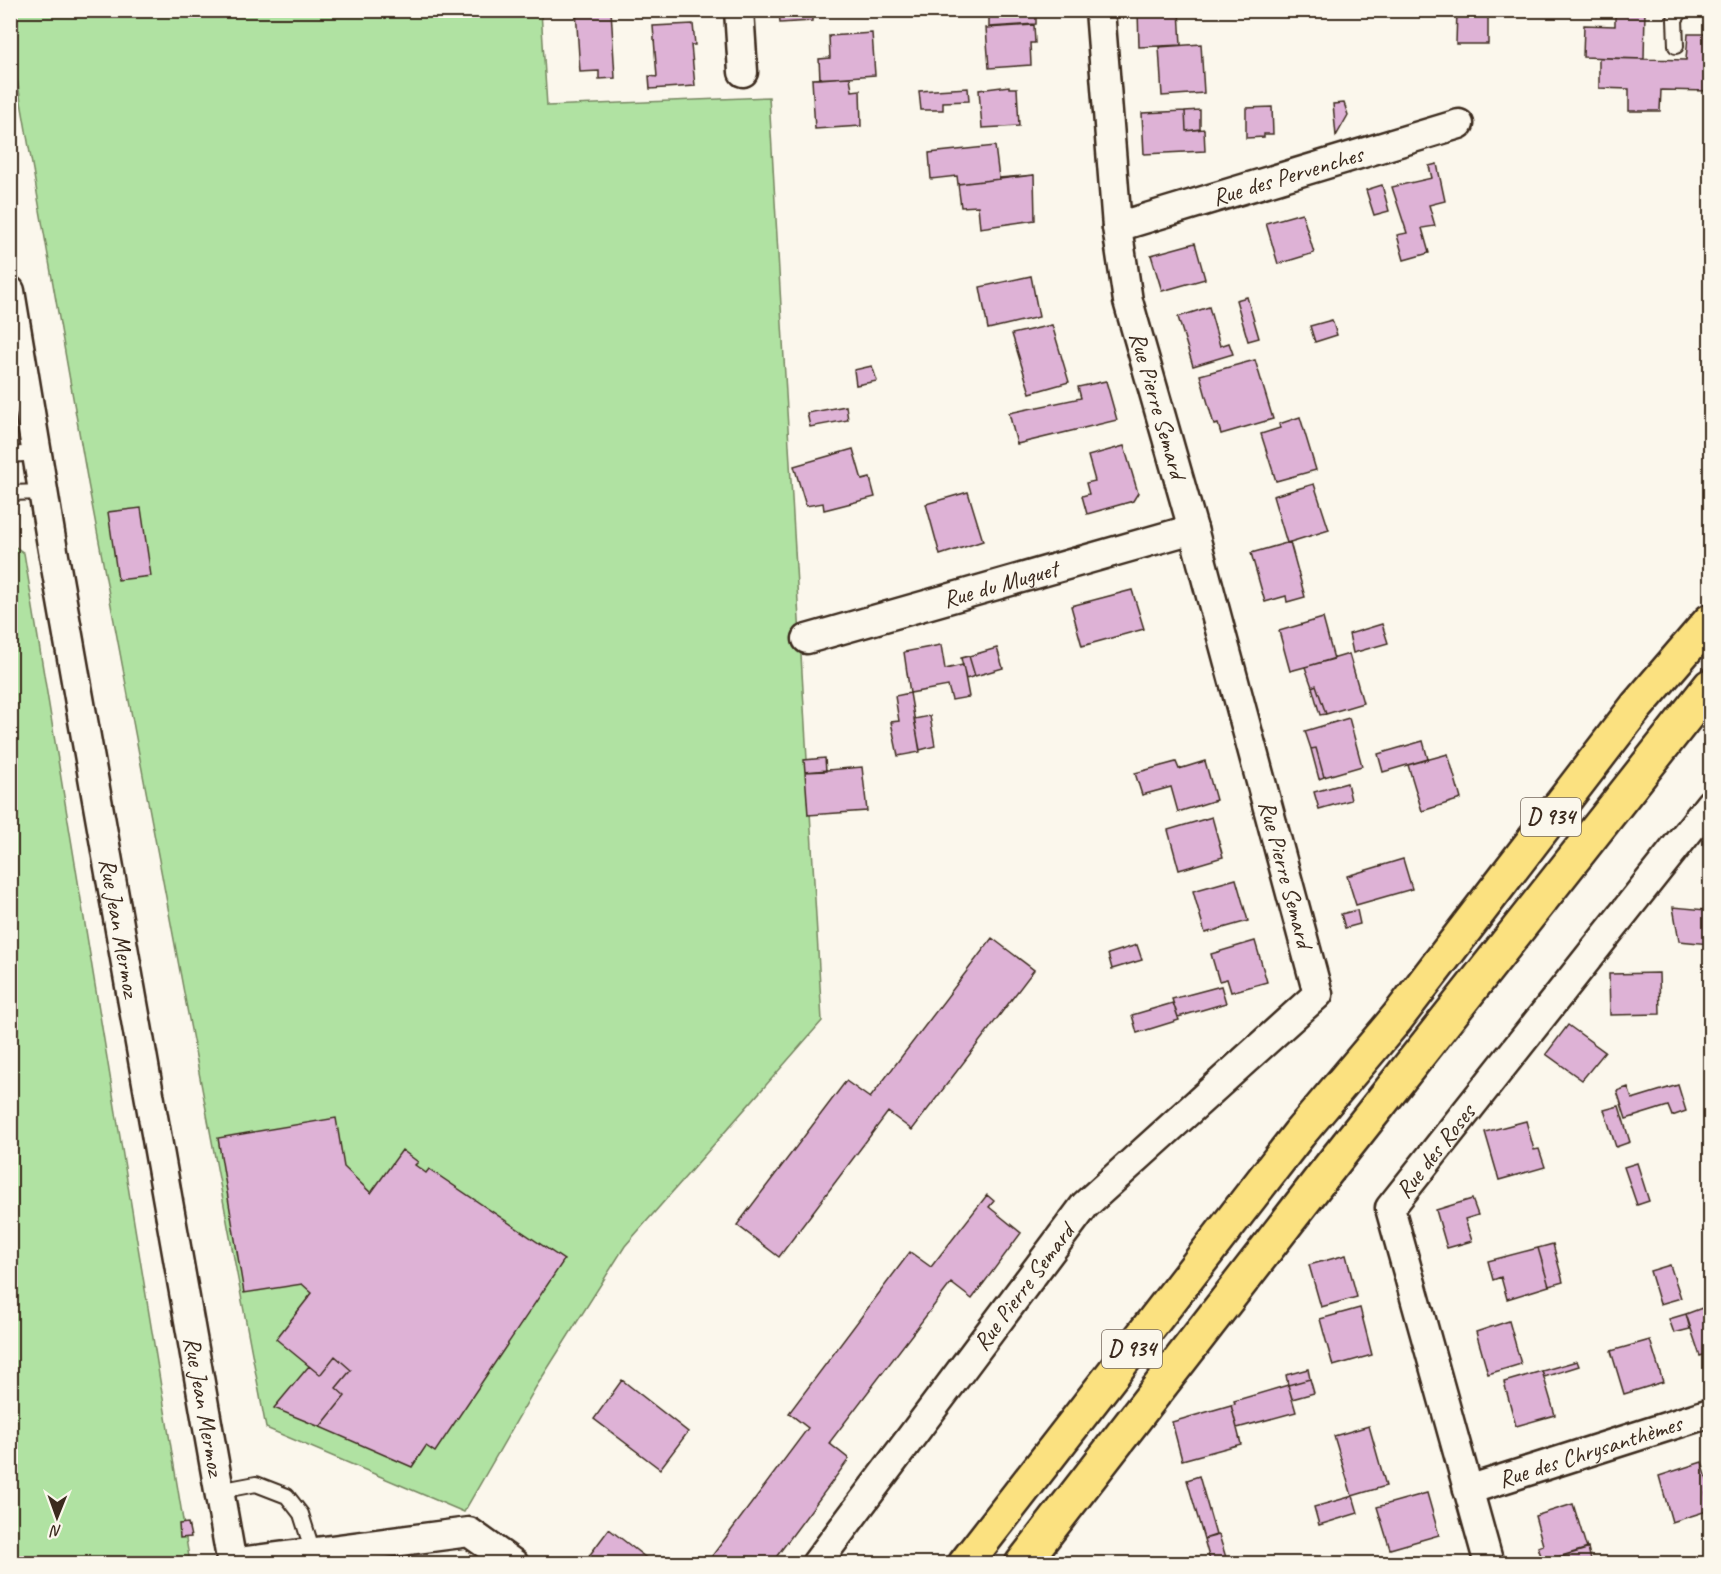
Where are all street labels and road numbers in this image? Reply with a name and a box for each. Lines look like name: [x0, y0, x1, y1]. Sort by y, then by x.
street label: Rue des Pervenches: [1209, 138, 1368, 212]
street label: Rue Pierre Semard: [1123, 328, 1194, 485]
street label: Rue du Muguet: [939, 552, 1064, 615]
street label: Rue Pierre Semard: [1252, 797, 1321, 954]
road number: D 934: [1521, 798, 1581, 836]
street label: Rue Jean Mermoz: [93, 856, 147, 1002]
street label: Rue des Roses: [1389, 1096, 1483, 1204]
street label: Rue Pierre Semard: [966, 1215, 1083, 1356]
road number: D 934: [1102, 1330, 1162, 1368]
street label: Rue Jean Mermoz: [177, 1335, 232, 1480]
street label: Rue des Chrysanthèmes: [1495, 1407, 1687, 1494]

